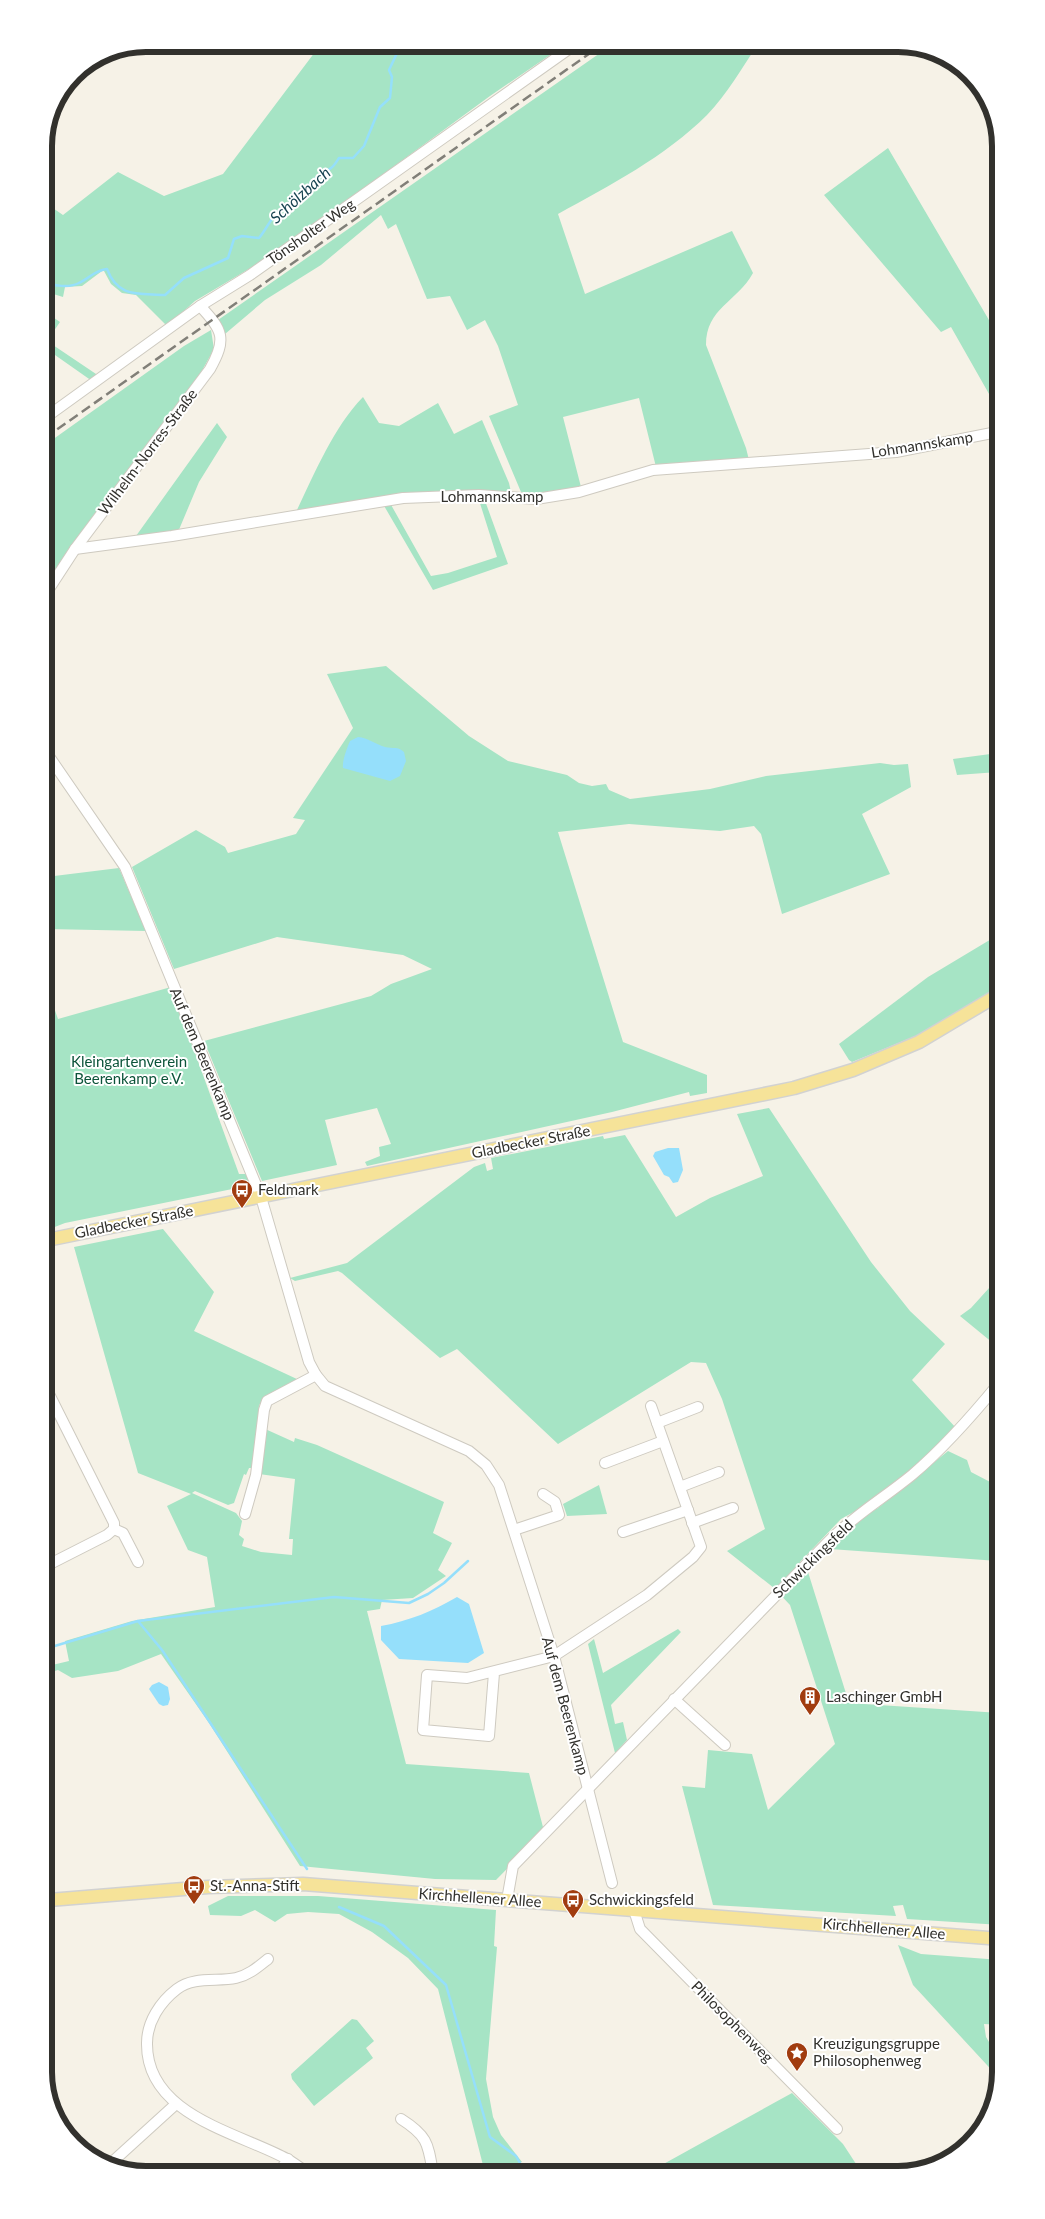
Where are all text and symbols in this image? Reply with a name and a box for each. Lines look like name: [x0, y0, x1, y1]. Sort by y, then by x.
water label: Schölzbach: [265, 163, 334, 227]
street label: Tönsholter Weg: [263, 194, 358, 268]
street label: Wilhelm-Norres-Straße: [94, 385, 201, 518]
street label: Lohmannskamp: [870, 427, 974, 461]
street label: Lohmannskamp: [441, 487, 543, 505]
street label: Auf dem Beerenkamp: [167, 985, 239, 1123]
park label: Kleingartenverein Beerenkamp e.V.: [71, 1052, 187, 1087]
street label: Gladbecker Straße: [470, 1121, 592, 1161]
bus stop icon: Feldmark: [230, 1178, 254, 1209]
place label: Feldmark: [258, 1180, 319, 1198]
street label: Gladbecker Straße: [73, 1201, 195, 1241]
street label: Schwickingsfeld: [768, 1515, 856, 1601]
street label: Auf dem Beerenkamp: [539, 1635, 593, 1777]
building icon: Laschinger GmbH: [798, 1685, 822, 1716]
place label: Laschinger GmbH: [826, 1687, 943, 1705]
bus stop icon: St.-Anna-Stift: [182, 1874, 206, 1905]
place label: St.-Anna-Stift: [210, 1876, 300, 1894]
street label: Kirchhellener Allee: [418, 1884, 542, 1910]
bus stop icon: Schwickingsfeld: [561, 1888, 585, 1919]
place label: Schwickingsfeld: [589, 1890, 694, 1908]
street label: Kirchhellener Allee: [822, 1914, 946, 1942]
street label: Philosophenweg: [688, 1977, 778, 2066]
place label: Kreuzigungsgruppe Philosophenweg: [813, 2034, 940, 2069]
place icon: Kreuzigungsgruppe Philosophenweg: [785, 2041, 809, 2072]

